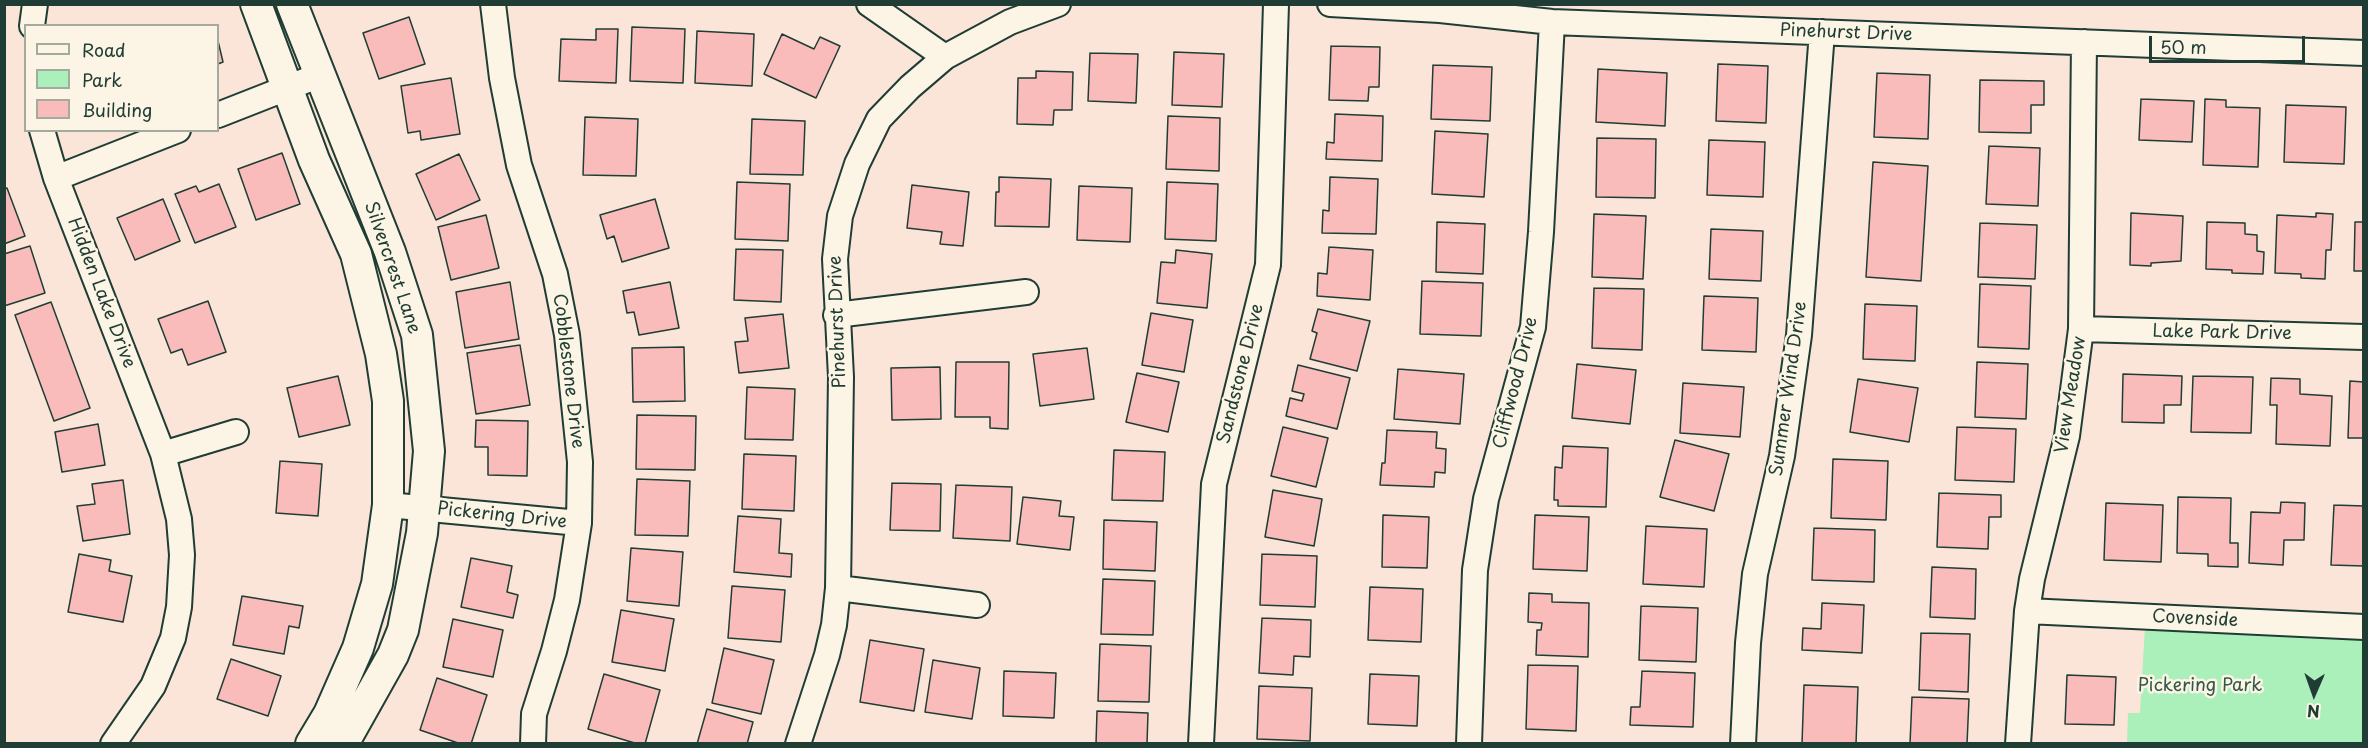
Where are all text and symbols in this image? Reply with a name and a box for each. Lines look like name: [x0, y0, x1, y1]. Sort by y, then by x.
street label: Pinehurst Drive: [1779, 20, 1913, 46]
legend: [24, 24, 219, 132]
scale bar: [2152, 24, 2308, 62]
text: 50 m: [2160, 33, 2207, 60]
text: Road: [82, 36, 126, 63]
text: Park: [82, 66, 122, 93]
text: Building: [82, 96, 152, 123]
street label: Silvercrest Lane: [359, 199, 425, 337]
street label: Hidden Lake Drive: [62, 215, 140, 371]
street label: Pinehurst Drive: [825, 255, 851, 389]
street label: Cobblestone Drive: [548, 292, 588, 450]
street label: Summer Wind Drive: [1766, 300, 1812, 478]
street label: Sandstone Drive: [1213, 302, 1269, 446]
street label: Cliffwood Drive: [1489, 315, 1543, 451]
street label: Lake Park Drive: [2152, 321, 2292, 345]
street label: View Meadow: [2051, 335, 2091, 455]
street label: Pickering Drive: [436, 498, 568, 534]
street label: Covenside: [2151, 606, 2239, 632]
north arrow: [2284, 664, 2344, 724]
park label: Pickering Park: [2138, 675, 2262, 697]
text: N: [2307, 700, 2320, 724]

